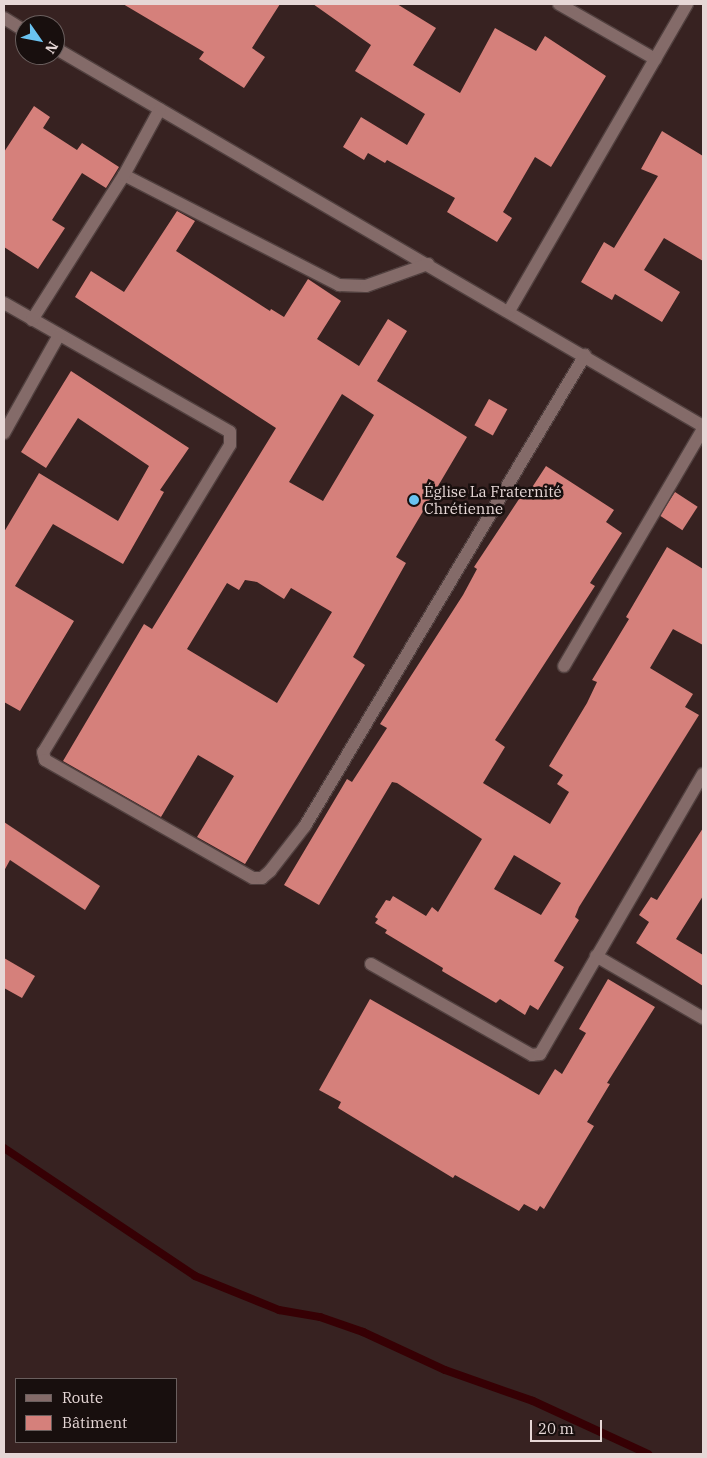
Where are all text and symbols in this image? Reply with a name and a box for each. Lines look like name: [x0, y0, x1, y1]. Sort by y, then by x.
north arrow: [15, 15, 65, 65]
text: N: [41, 38, 62, 57]
place label: Église La Fraternité Chrétienne: [424, 482, 562, 517]
marker: Église La Fraternité Chrétienne: [408, 494, 420, 506]
legend: [15, 1378, 178, 1443]
text: Route: [62, 1388, 103, 1407]
scale bar: [532, 1410, 604, 1442]
text: Bâtiment: [62, 1413, 127, 1432]
text: 20 m: [538, 1419, 574, 1438]

